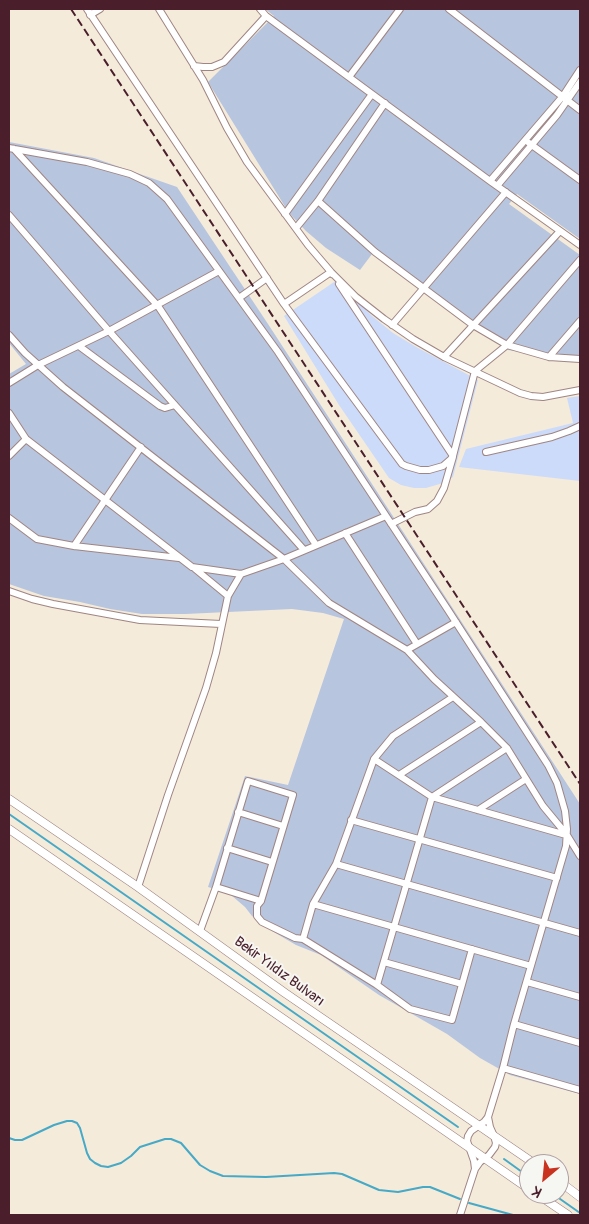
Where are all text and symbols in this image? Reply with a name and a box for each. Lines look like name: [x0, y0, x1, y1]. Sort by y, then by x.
street label: Bekir Yıldız Bulvarı: [231, 934, 327, 1010]
north arrow: [519, 1154, 569, 1204]
text: K: [529, 1182, 545, 1201]

